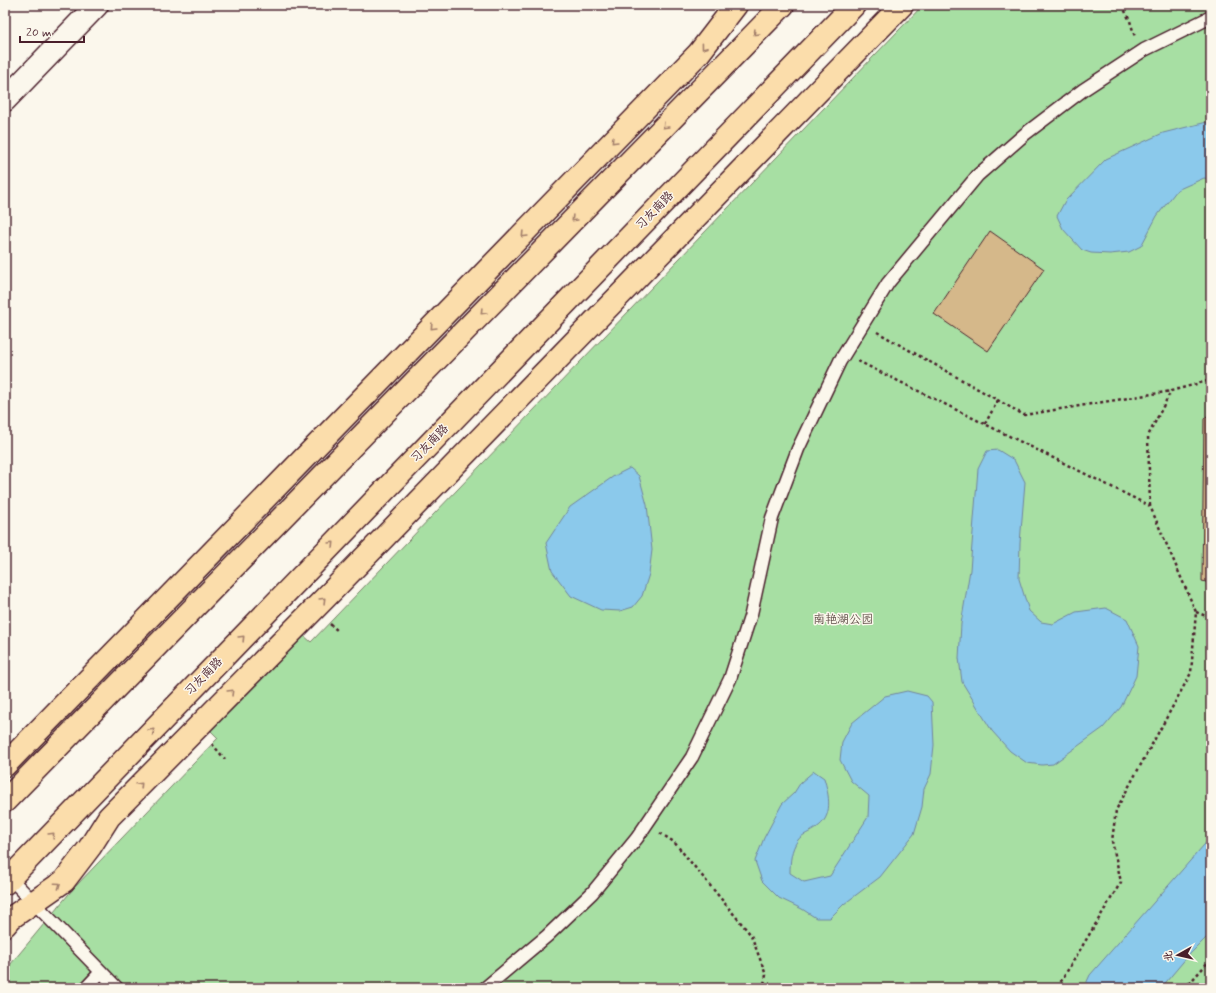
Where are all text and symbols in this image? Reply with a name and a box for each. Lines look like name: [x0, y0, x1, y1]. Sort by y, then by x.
scale bar: [20, 18, 84, 44]
text: 20 m: [26, 25, 52, 41]
one-way arrow: [753, 28, 761, 36]
one-way arrow: [701, 43, 708, 50]
one-way arrow: [662, 121, 670, 129]
one-way arrow: [611, 136, 619, 144]
street label: 习友南路: [633, 188, 677, 234]
one-way arrow: [571, 214, 579, 222]
one-way arrow: [521, 230, 528, 238]
one-way arrow: [480, 307, 488, 315]
one-way arrow: [430, 322, 438, 330]
street label: 习友南路: [408, 421, 452, 467]
one-way arrow: [328, 542, 335, 549]
one-way arrow: [318, 597, 326, 605]
park label: 南艳湖公园: [813, 612, 873, 628]
one-way arrow: [237, 635, 245, 643]
street label: 习友南路: [182, 654, 226, 700]
one-way arrow: [226, 689, 234, 697]
one-way arrow: [147, 728, 155, 736]
one-way arrow: [135, 782, 143, 790]
one-way arrow: [47, 832, 54, 840]
one-way arrow: [54, 883, 61, 890]
north arrow: [1158, 935, 1198, 975]
text: 北: [1161, 950, 1177, 963]

